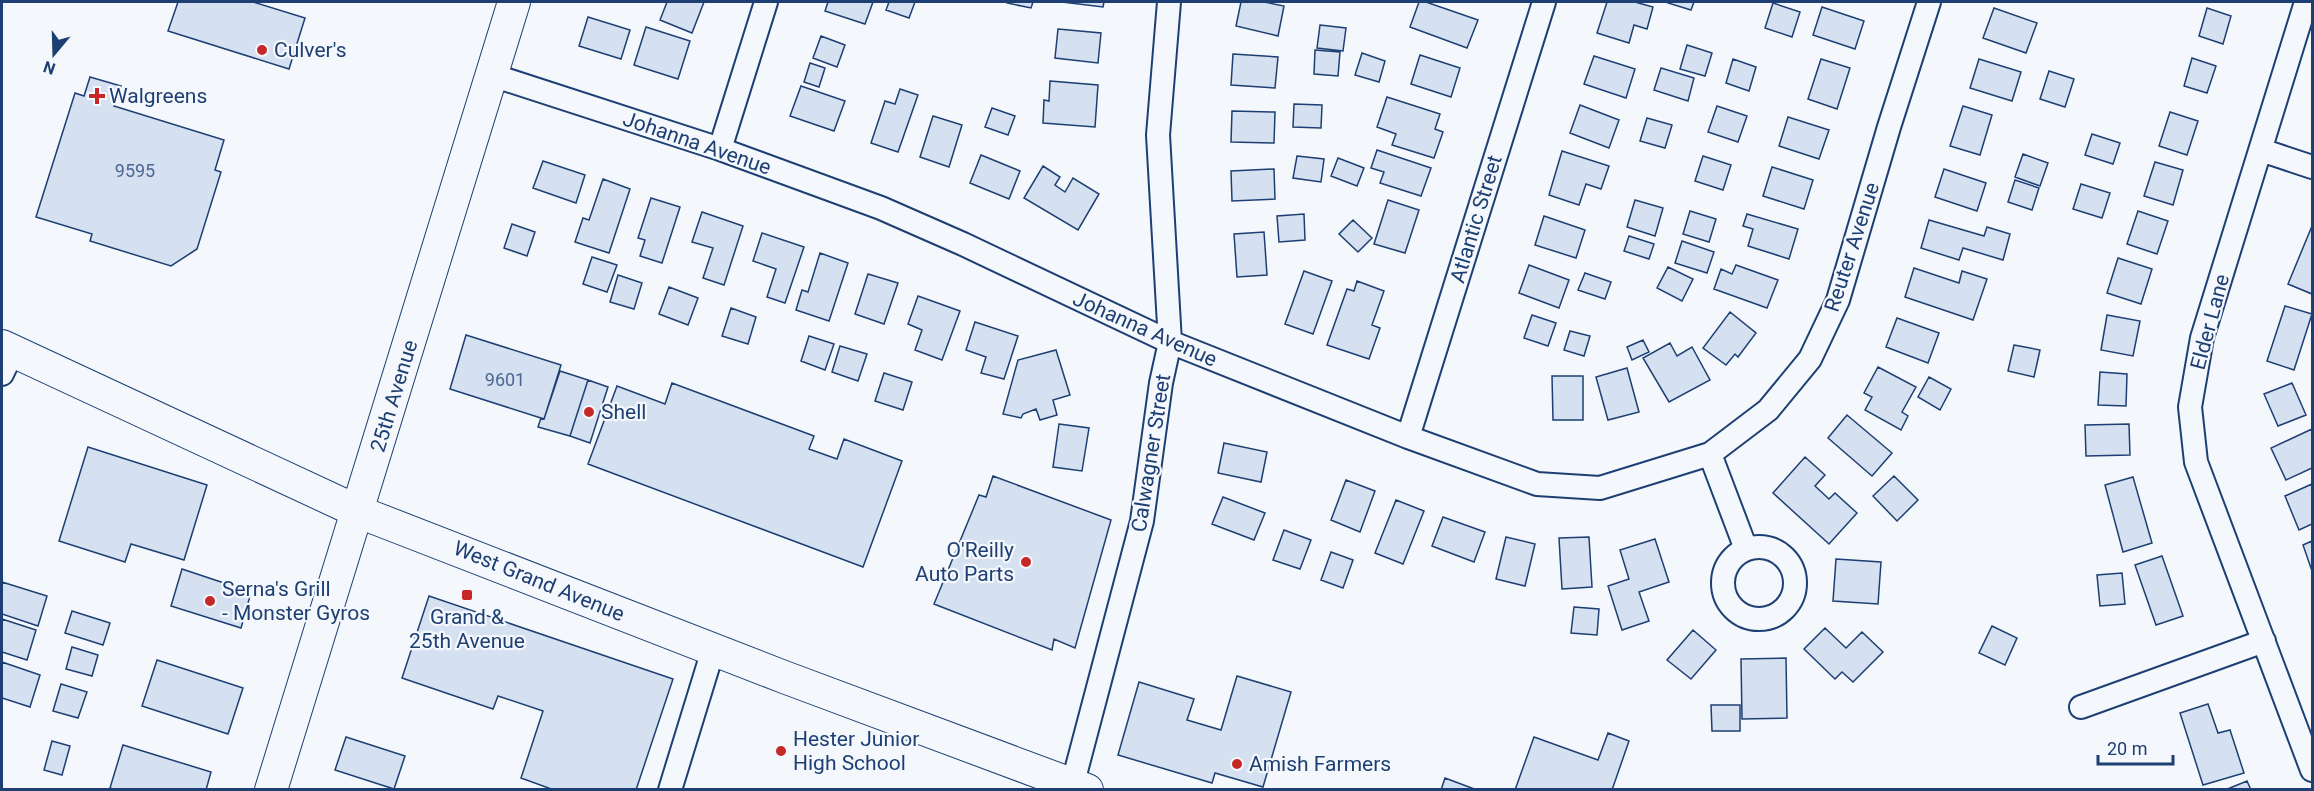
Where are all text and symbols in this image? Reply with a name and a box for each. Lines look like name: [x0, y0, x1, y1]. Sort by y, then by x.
north arrow: [24, 24, 84, 84]
place label: Culver's: [274, 38, 347, 62]
marker: Culver's: [255, 43, 269, 57]
text: N: [41, 57, 58, 79]
place label: Walgreens: [109, 84, 207, 108]
marker: Walgreens: [90, 89, 104, 103]
street label: Johanna Avenue: [620, 106, 774, 180]
street label: Atlantic Street: [1445, 152, 1507, 286]
house number: 9595: [115, 160, 155, 181]
street label: Reuter Avenue: [1820, 179, 1884, 315]
street label: Elder Lane: [2186, 272, 2234, 372]
street label: Johanna Avenue: [1069, 287, 1221, 371]
street label: 25th Avenue: [366, 337, 422, 455]
house number: 9601: [485, 369, 525, 390]
street label: Calwagner Street: [1127, 372, 1175, 534]
place label: Shell: [601, 400, 646, 424]
marker: Shell: [582, 405, 596, 419]
street label: West Grand Avenue: [450, 536, 628, 626]
place label: O'Reilly Auto Parts: [915, 538, 1014, 586]
marker: O'Reilly Auto Parts: [1019, 555, 1033, 569]
place label: Serna's Grill - Monster Gyros: [222, 577, 370, 625]
marker: Grand & 25th Avenue: [460, 588, 474, 602]
marker: Serna's Grill - Monster Gyros: [203, 594, 217, 608]
place label: Grand & 25th Avenue: [409, 605, 525, 653]
place label: Hester Junior High School: [793, 727, 919, 775]
scale bar: [2098, 728, 2173, 766]
text: 20 m: [2107, 738, 2147, 759]
marker: Hester Junior High School: [774, 744, 788, 758]
place label: Amish Farmers: [1249, 752, 1391, 776]
marker: Amish Farmers: [1230, 757, 1244, 771]

